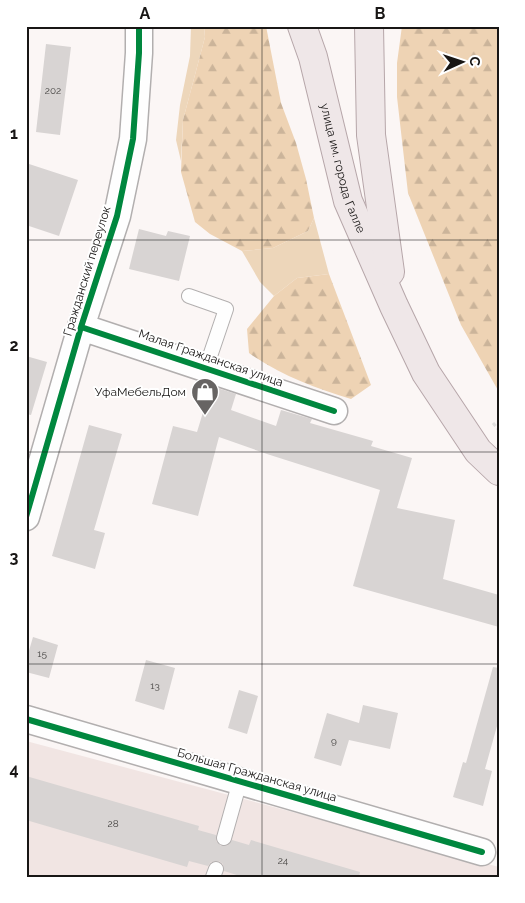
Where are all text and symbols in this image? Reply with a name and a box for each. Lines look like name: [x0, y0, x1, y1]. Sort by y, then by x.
text: A: [140, 4, 151, 23]
text: B: [375, 4, 386, 23]
north arrow: [438, 38, 488, 88]
text: С: [467, 56, 483, 67]
house number: 202: [45, 85, 61, 96]
street label: улица им. города Галле: [317, 102, 368, 235]
text: 1: [10, 124, 18, 143]
street label: Гражданский переулок: [61, 204, 113, 338]
street label: Малая Гражданская улица: [137, 327, 285, 389]
text: 2: [9, 336, 19, 355]
shop icon: УфаМебельДом: [190, 377, 220, 416]
place label: УфаМебельДом: [95, 385, 186, 399]
text: 3: [10, 548, 19, 567]
house number: 15: [37, 648, 47, 659]
house number: 13: [150, 680, 160, 691]
house number: 9: [331, 735, 337, 746]
street label: Большая Гражданская улица: [176, 745, 338, 805]
text: 4: [9, 760, 19, 779]
house number: 28: [107, 818, 119, 829]
house number: 24: [278, 855, 289, 866]

